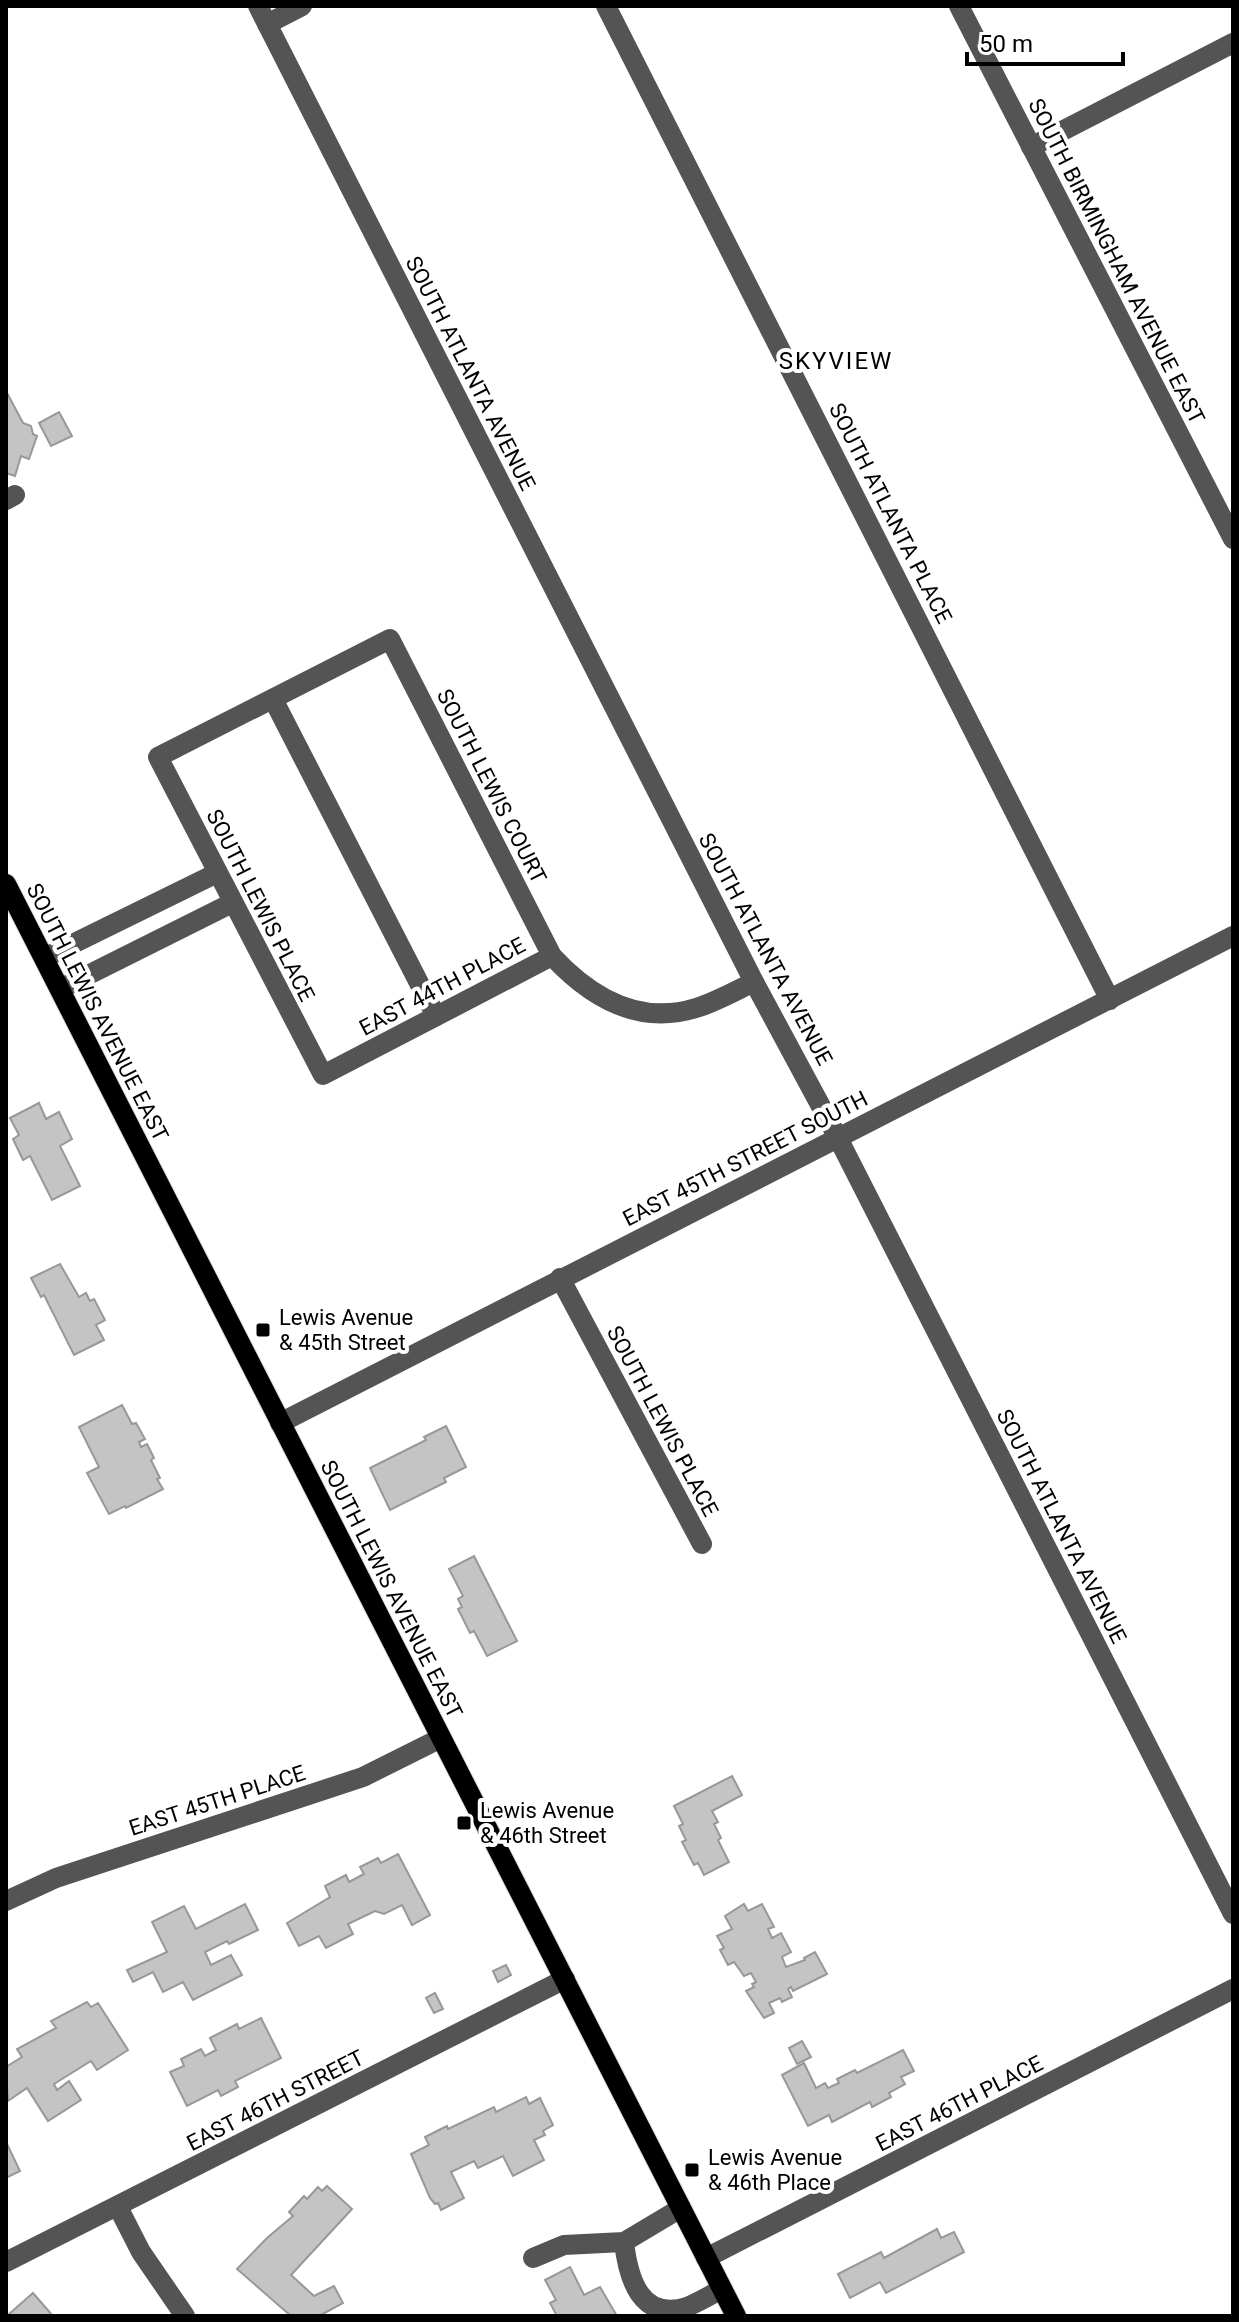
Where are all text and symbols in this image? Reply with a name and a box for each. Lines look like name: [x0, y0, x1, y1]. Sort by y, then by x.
scale bar: [967, 16, 1123, 66]
text: 50 m: [979, 30, 1033, 58]
street label: SOUTH BIRMINGHAM AVENUE EAST: [1023, 94, 1210, 428]
street label: SOUTH ATLANTA AVENUE: [401, 252, 541, 494]
district label: SKYVIEW: [779, 347, 893, 375]
street label: SOUTH ATLANTA PLACE: [824, 399, 957, 627]
street label: SOUTH LEWIS COURT: [432, 685, 551, 888]
street label: SOUTH LEWIS PLACE: [201, 805, 320, 1005]
street label: SOUTH ATLANTA AVENUE: [694, 829, 837, 1069]
street label: SOUTH LEWIS AVENUE EAST: [21, 879, 174, 1145]
street label: EAST 44TH PLACE: [355, 932, 529, 1041]
street label: EAST 45TH STREET SOUTH: [619, 1086, 872, 1231]
place label: Lewis Avenue & 45th Street: [279, 1305, 413, 1355]
marker: Lewis Avenue & 45th Street: [254, 1321, 272, 1339]
street label: SOUTH LEWIS PLACE: [602, 1322, 723, 1521]
street label: SOUTH ATLANTA AVENUE: [992, 1405, 1132, 1647]
street label: SOUTH LEWIS AVENUE EAST: [315, 1456, 468, 1722]
street label: EAST 45TH PLACE: [126, 1760, 309, 1841]
place label: Lewis Avenue & 46th Street: [480, 1798, 614, 1848]
marker: Lewis Avenue & 46th Street: [455, 1814, 473, 1832]
street label: EAST 46TH STREET: [183, 2045, 368, 2156]
street label: EAST 46TH PLACE: [872, 2051, 1047, 2156]
place label: Lewis Avenue & 46th Place: [708, 2145, 842, 2195]
marker: Lewis Avenue & 46th Place: [683, 2161, 701, 2179]

